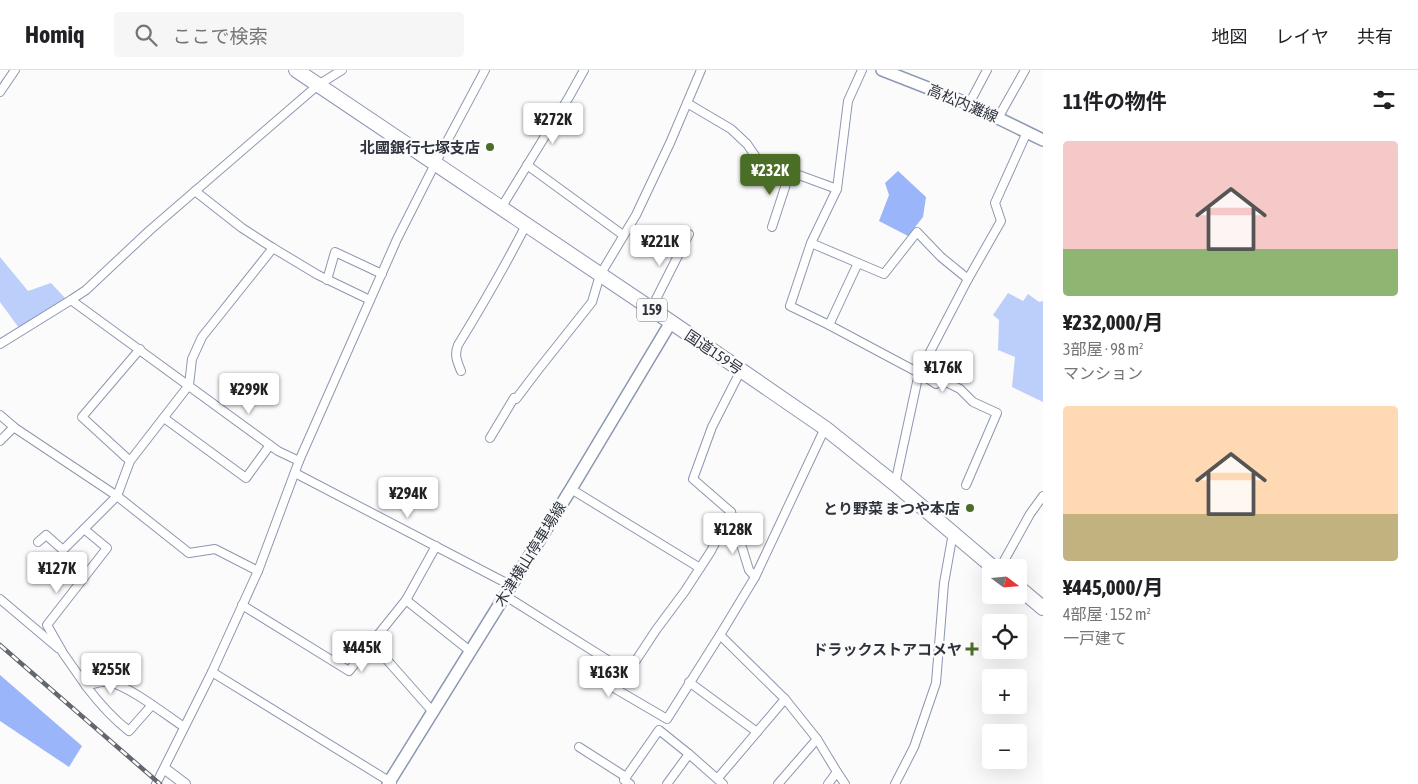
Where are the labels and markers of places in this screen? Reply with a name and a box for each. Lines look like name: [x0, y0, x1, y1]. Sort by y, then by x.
pin: ¥272K: [518, 102, 588, 145]
place label: 北國銀行七塚支店: [360, 139, 480, 156]
marker: 北國銀行七塚支店: [484, 141, 496, 153]
pin: ¥232K: [735, 154, 805, 196]
pin: ¥221K: [625, 224, 695, 267]
pin: ¥176K: [908, 350, 978, 393]
pin: ¥299K: [214, 372, 284, 415]
pin: ¥294K: [373, 476, 443, 519]
place label: とり野菜 まつや本店: [823, 500, 960, 517]
marker: とり野菜 まつや本店: [964, 502, 976, 514]
pin: ¥128K: [698, 512, 768, 555]
pin: ¥127K: [22, 552, 92, 594]
pin: ¥445K: [327, 630, 397, 673]
place label: ドラックストアコメヤ: [812, 641, 962, 658]
marker: ドラックストアコメヤ: [966, 643, 978, 655]
pin: ¥255K: [76, 652, 146, 695]
pin: ¥163K: [574, 656, 644, 698]

